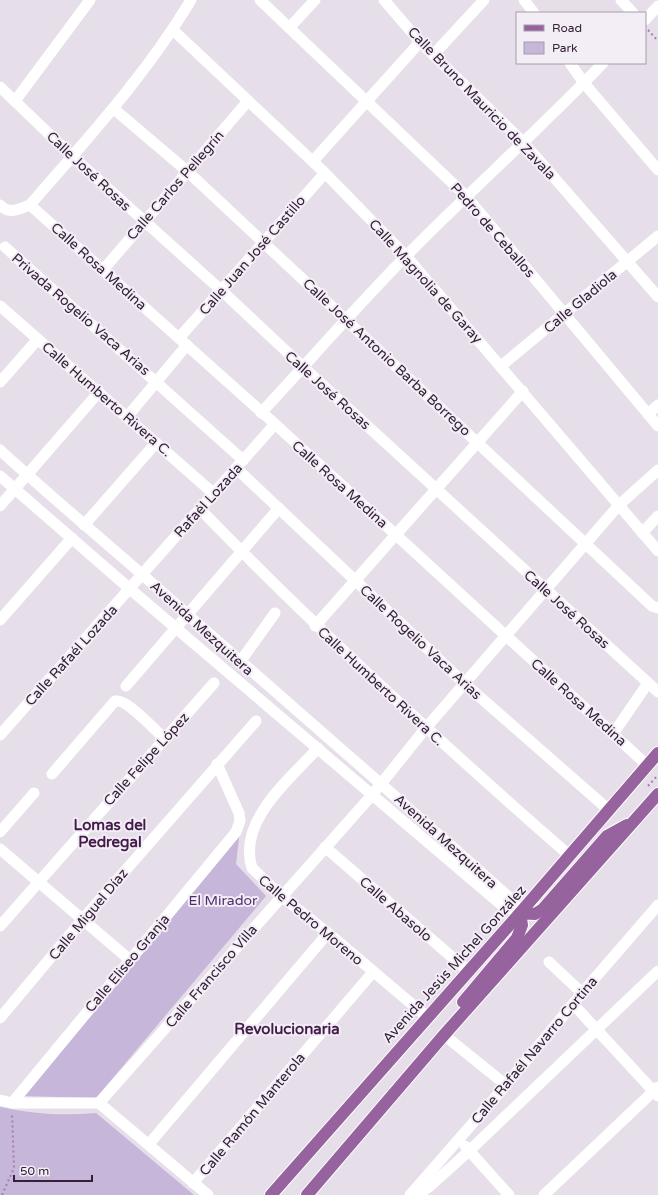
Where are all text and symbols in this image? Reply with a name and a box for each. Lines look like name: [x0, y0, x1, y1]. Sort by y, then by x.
legend: [516, 12, 646, 64]
text: Road: [552, 21, 582, 35]
street label: Calle Bruno Mauricio de Zavala: [404, 23, 559, 183]
text: Park: [552, 41, 578, 55]
street label: Calle Carlos Pellegrín: [123, 127, 228, 244]
street label: Calle José Rosas: [43, 128, 135, 215]
street label: Pedro de Ceballos: [447, 179, 539, 281]
street label: Calle Juan José Castillo: [196, 192, 309, 319]
street label: Calle Magnolia de Garay: [365, 216, 486, 347]
street label: Calle Rosa Medina: [47, 219, 150, 314]
street label: Privada Rogelio Vaca Arias: [8, 250, 153, 379]
street label: Calle Gladiola: [540, 266, 620, 337]
street label: Calle José Antonio Barba Borrego: [299, 275, 474, 440]
street label: Calle Humberto Rivera C.: [38, 338, 175, 460]
street label: Calle José Rosas: [281, 348, 374, 433]
street label: Calle Rosa Medina: [288, 437, 391, 532]
street label: Rafaél Lozada: [171, 460, 246, 541]
street label: Calle José Rosas: [520, 567, 613, 652]
street label: Avenida Mezquitera: [147, 578, 257, 679]
street label: Calle Rogelio Vaca Arias: [356, 582, 485, 703]
street label: Calle Rafaél Lozada: [22, 601, 121, 709]
street label: Calle Humberto Rivera C.: [314, 623, 447, 749]
street label: Calle Rosa Medina: [527, 655, 630, 750]
street label: Calle Felipe López: [100, 709, 193, 809]
street label: Avenida Mezquitera: [391, 791, 501, 892]
district label: Lomas del Pedregal: [74, 816, 146, 852]
street label: Calle Miguel Díaz: [45, 865, 132, 963]
street label: Calle Pedro Moreno: [255, 872, 366, 969]
street label: Calle Abasolo: [356, 873, 435, 945]
street label: Avenida Jesús Michel González: [379, 882, 530, 1047]
park label: El Mirador: [189, 892, 258, 909]
street label: Calle Eliseo Granja: [81, 911, 173, 1016]
street label: Calle Francisco Villa: [162, 921, 261, 1031]
street label: Calle Rafaél Navarro Cortina: [468, 973, 601, 1128]
district label: Revolucionaria: [234, 1020, 340, 1038]
street label: Calle Ramón Manterola: [196, 1049, 309, 1179]
scale bar: [14, 1157, 92, 1183]
text: 50 m: [20, 1164, 49, 1178]

